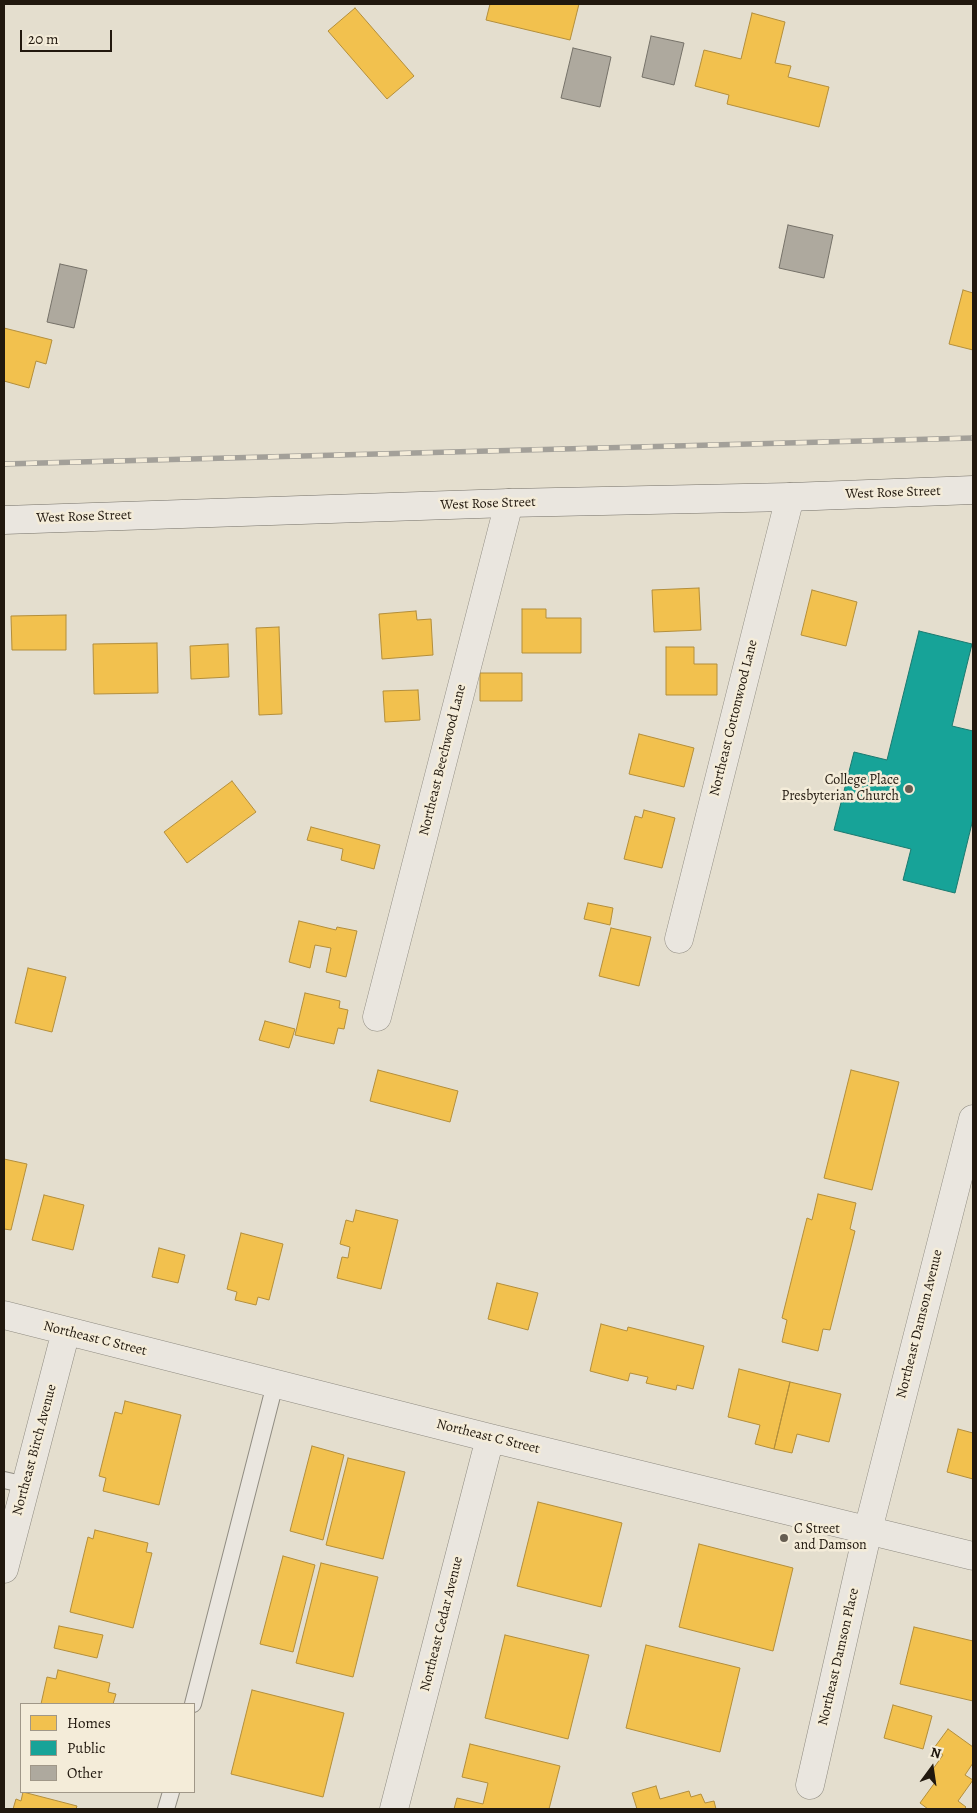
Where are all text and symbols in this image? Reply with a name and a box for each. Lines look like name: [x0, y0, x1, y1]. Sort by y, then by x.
scale bar: [22, 20, 115, 52]
text: 20 m: [28, 29, 59, 49]
street label: West Rose Street: [845, 483, 941, 503]
street label: West Rose Street: [440, 494, 536, 514]
street label: West Rose Street: [36, 507, 132, 527]
street label: Northeast Cottonwood Lane: [706, 638, 762, 798]
street label: Northeast Beechwood Lane: [416, 683, 470, 837]
place label: College Place Presbyterian Church: [782, 773, 899, 806]
marker: College Place Presbyterian Church: [903, 783, 915, 795]
street label: Northeast Damson Avenue: [893, 1248, 947, 1400]
street label: Northeast C Street: [42, 1318, 148, 1360]
street label: Northeast Birch Avenue: [9, 1382, 61, 1518]
street label: Northeast C Street: [435, 1416, 541, 1458]
place label: C Street and Damson: [794, 1522, 867, 1554]
marker: C Street and Damson: [778, 1532, 790, 1544]
street label: Northeast Cedar Avenue: [417, 1555, 467, 1693]
street label: Northeast Damson Place: [815, 1587, 863, 1727]
legend: [20, 1703, 195, 1793]
text: Homes: [67, 1713, 111, 1733]
text: Public: [67, 1738, 105, 1758]
north arrow: [907, 1743, 957, 1793]
text: N: [928, 1743, 943, 1763]
text: Other: [67, 1763, 103, 1783]

